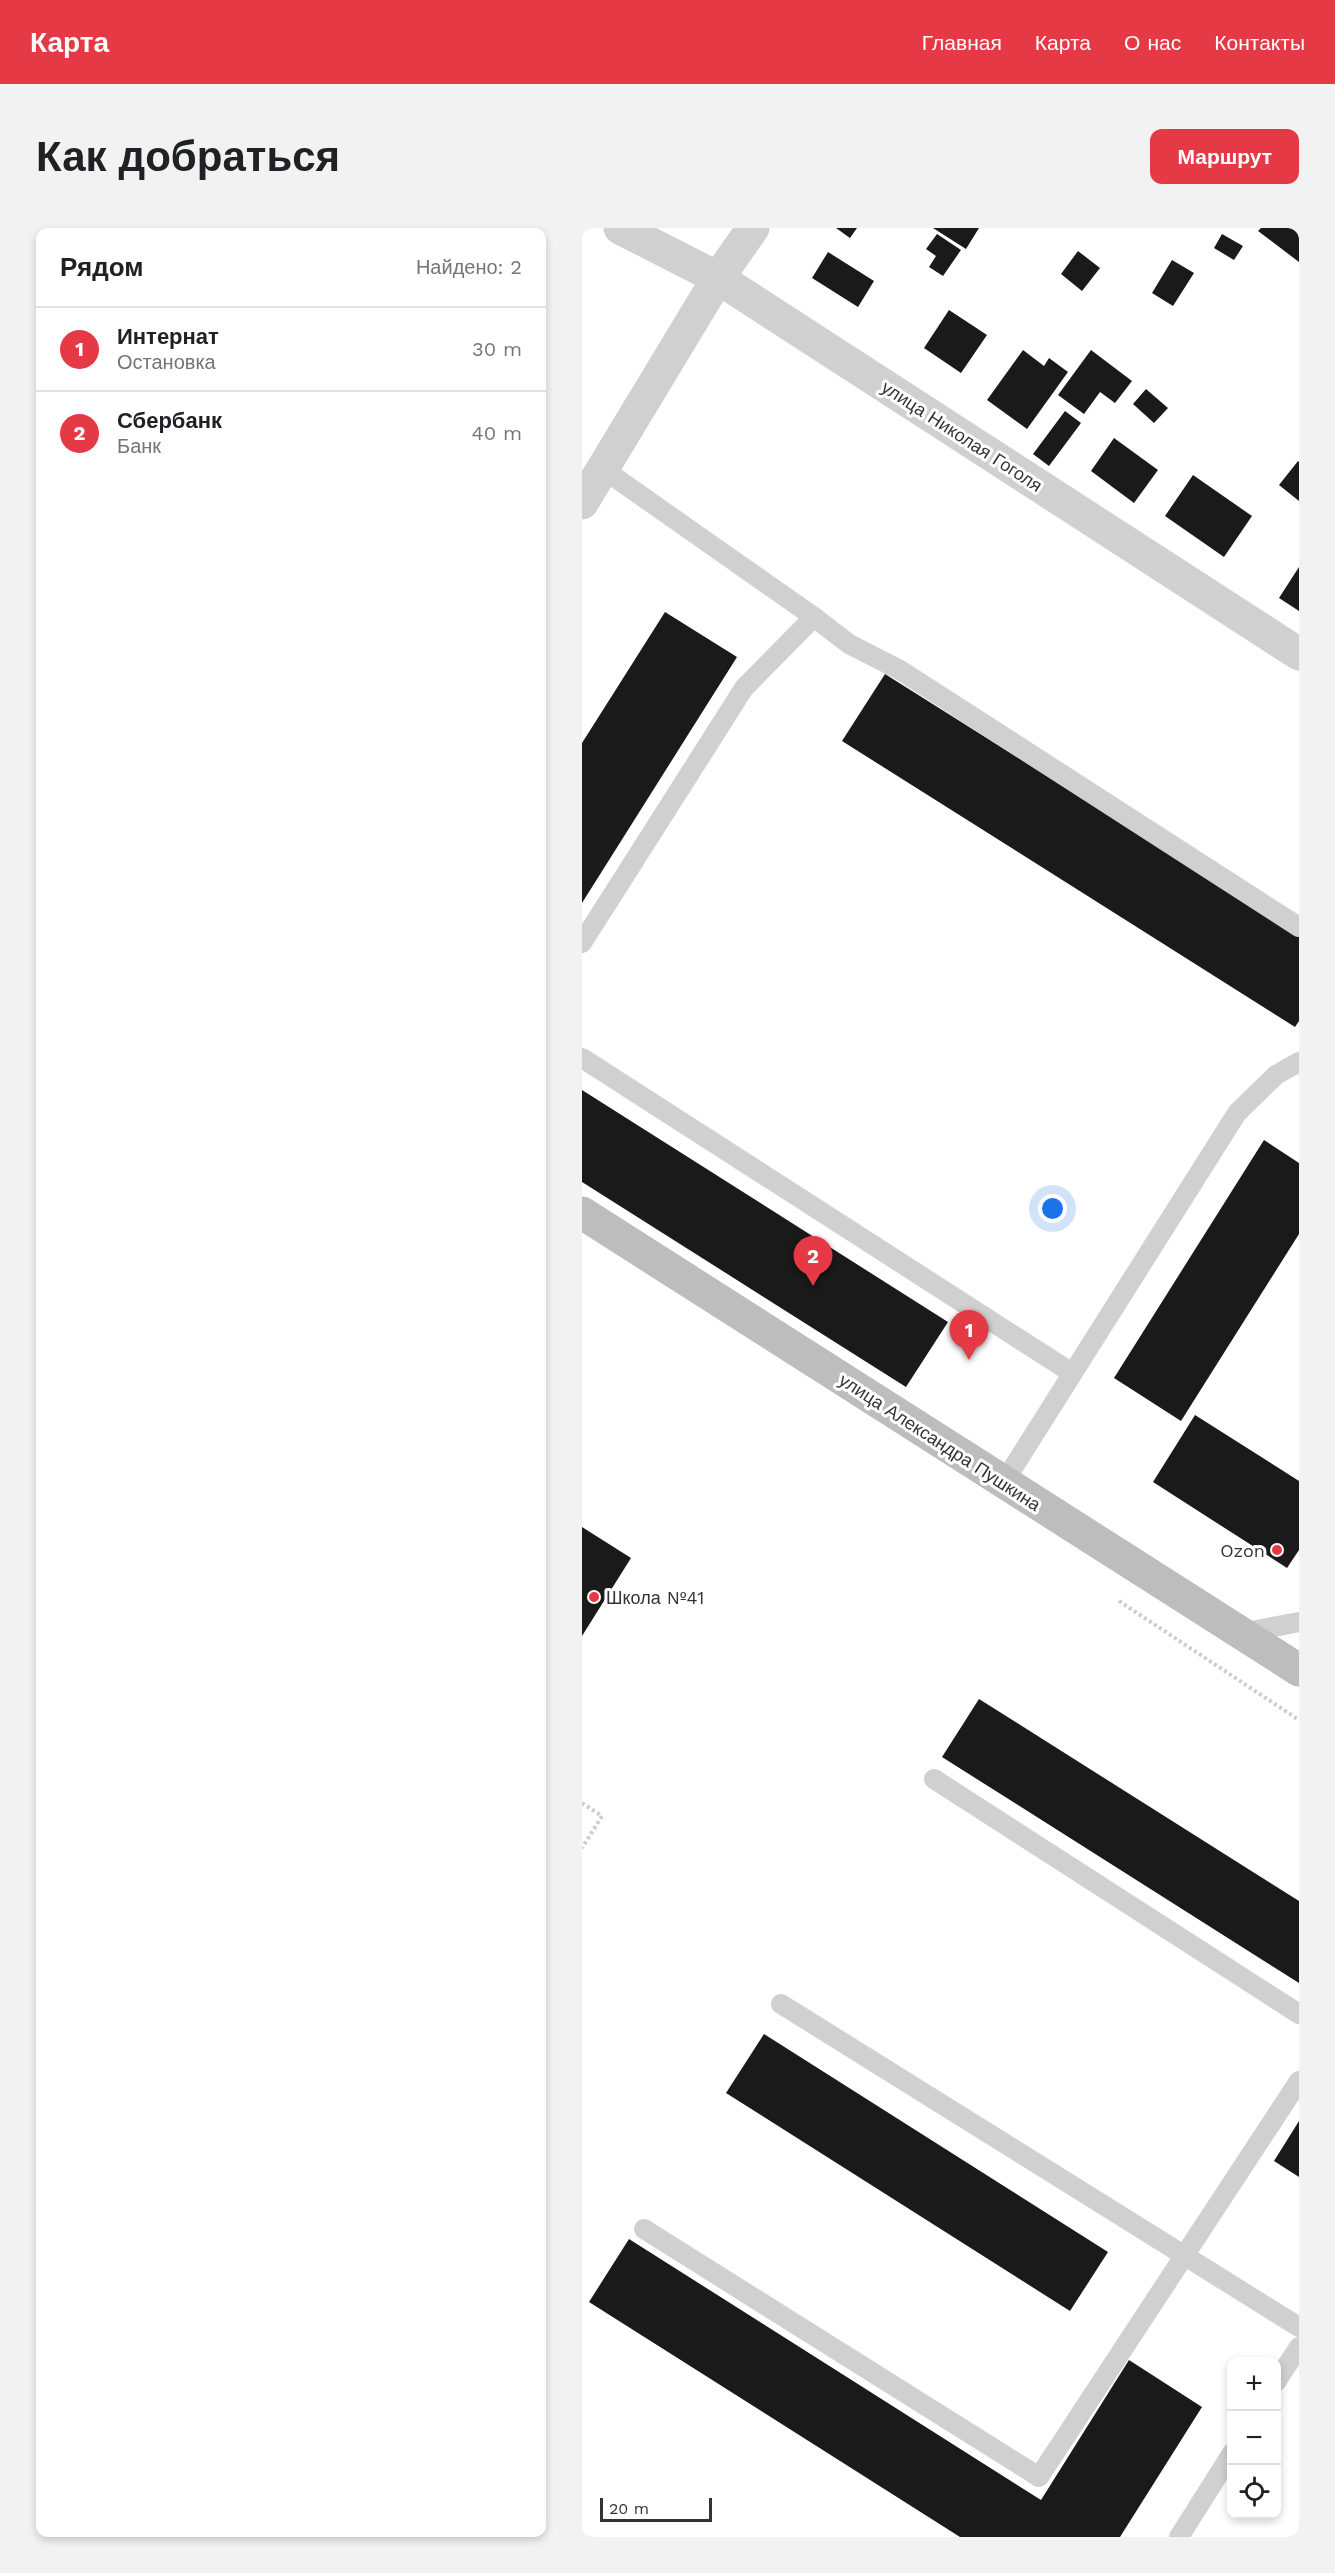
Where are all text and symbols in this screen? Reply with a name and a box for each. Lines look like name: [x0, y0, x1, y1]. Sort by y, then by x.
text: Карта: [30, 26, 109, 59]
text: Главная: [922, 30, 1002, 55]
text: Карта: [1035, 30, 1091, 55]
text: О нас: [1124, 30, 1181, 55]
text: Контакты: [1214, 30, 1305, 55]
button: Маршрут: [1150, 129, 1299, 184]
text: Как добраться: [36, 132, 340, 181]
text: Рядом: [60, 252, 143, 282]
text: Найдено: 2: [416, 255, 522, 279]
text: Интернат: [117, 324, 219, 349]
text: 1: [75, 337, 84, 361]
text: 30 m: [472, 337, 522, 361]
text: Остановка: [117, 350, 216, 374]
street label: улица Николая Гоголя: [878, 376, 1046, 496]
text: Сбербанк: [117, 408, 222, 433]
text: 2: [74, 421, 85, 445]
text: 40 m: [471, 421, 522, 445]
text: Банк: [117, 434, 161, 458]
your location: [1038, 1194, 1067, 1223]
pin: 2: [794, 1236, 832, 1286]
pin: 1: [950, 1310, 988, 1360]
street label: улица Александра Пушкина: [835, 1369, 1046, 1516]
place label: Ozon: [1220, 1540, 1265, 1561]
marker: Ozon: [1270, 1543, 1284, 1557]
place label: Школа №41: [606, 1587, 704, 1608]
marker: Школа №41: [587, 1590, 601, 1604]
map controls: [1227, 2357, 1281, 2519]
button: +: [1227, 2357, 1281, 2411]
button: −: [1227, 2411, 1281, 2465]
button: locate: [1227, 2465, 1281, 2519]
scale bar: [600, 2495, 712, 2522]
text: 20 m: [609, 2499, 649, 2518]

